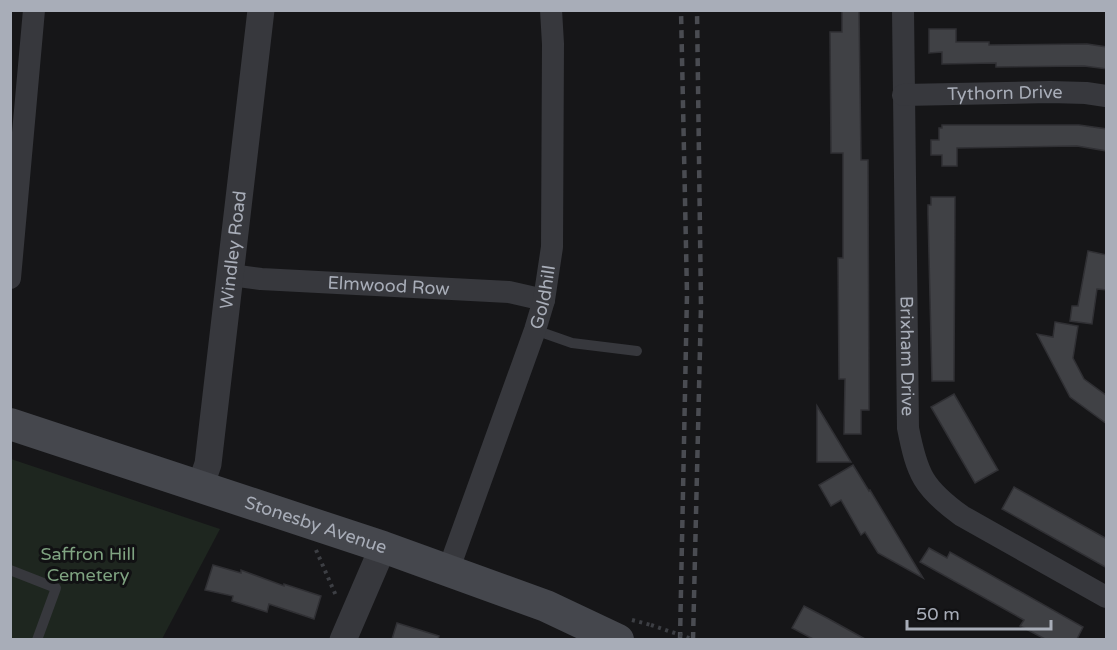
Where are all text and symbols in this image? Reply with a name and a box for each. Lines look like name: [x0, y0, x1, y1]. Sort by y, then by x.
street label: Tythorn Drive: [947, 81, 1063, 105]
street label: Windley Road: [215, 189, 251, 310]
street label: Goldhill: [525, 264, 560, 332]
street label: Elmwood Row: [327, 271, 450, 300]
street label: Brixham Drive: [895, 296, 919, 416]
street label: Stonesby Avenue: [242, 491, 390, 559]
park label: Saffron Hill Cemetery: [41, 543, 135, 586]
scale bar: [907, 593, 1051, 631]
text: 50 m: [916, 603, 960, 625]

